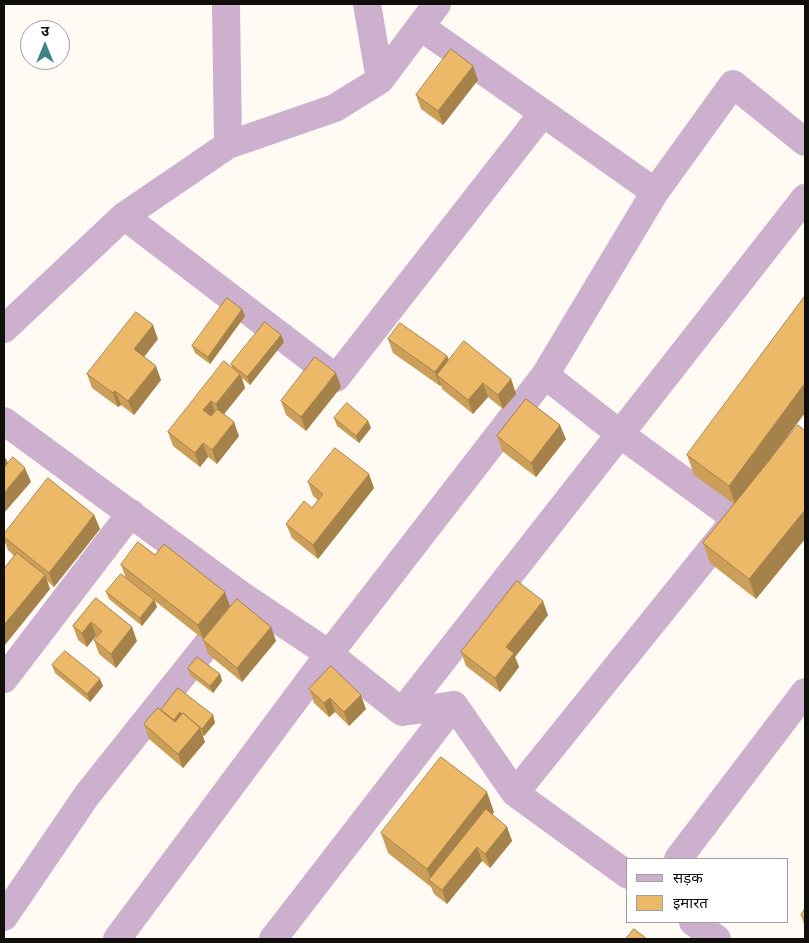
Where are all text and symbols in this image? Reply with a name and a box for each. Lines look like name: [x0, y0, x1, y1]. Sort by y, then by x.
north arrow: [20, 20, 70, 70]
text: उ: [41, 21, 49, 40]
legend: [626, 858, 789, 923]
text: सड़क: [673, 867, 703, 888]
text: इमारत: [673, 892, 708, 913]

